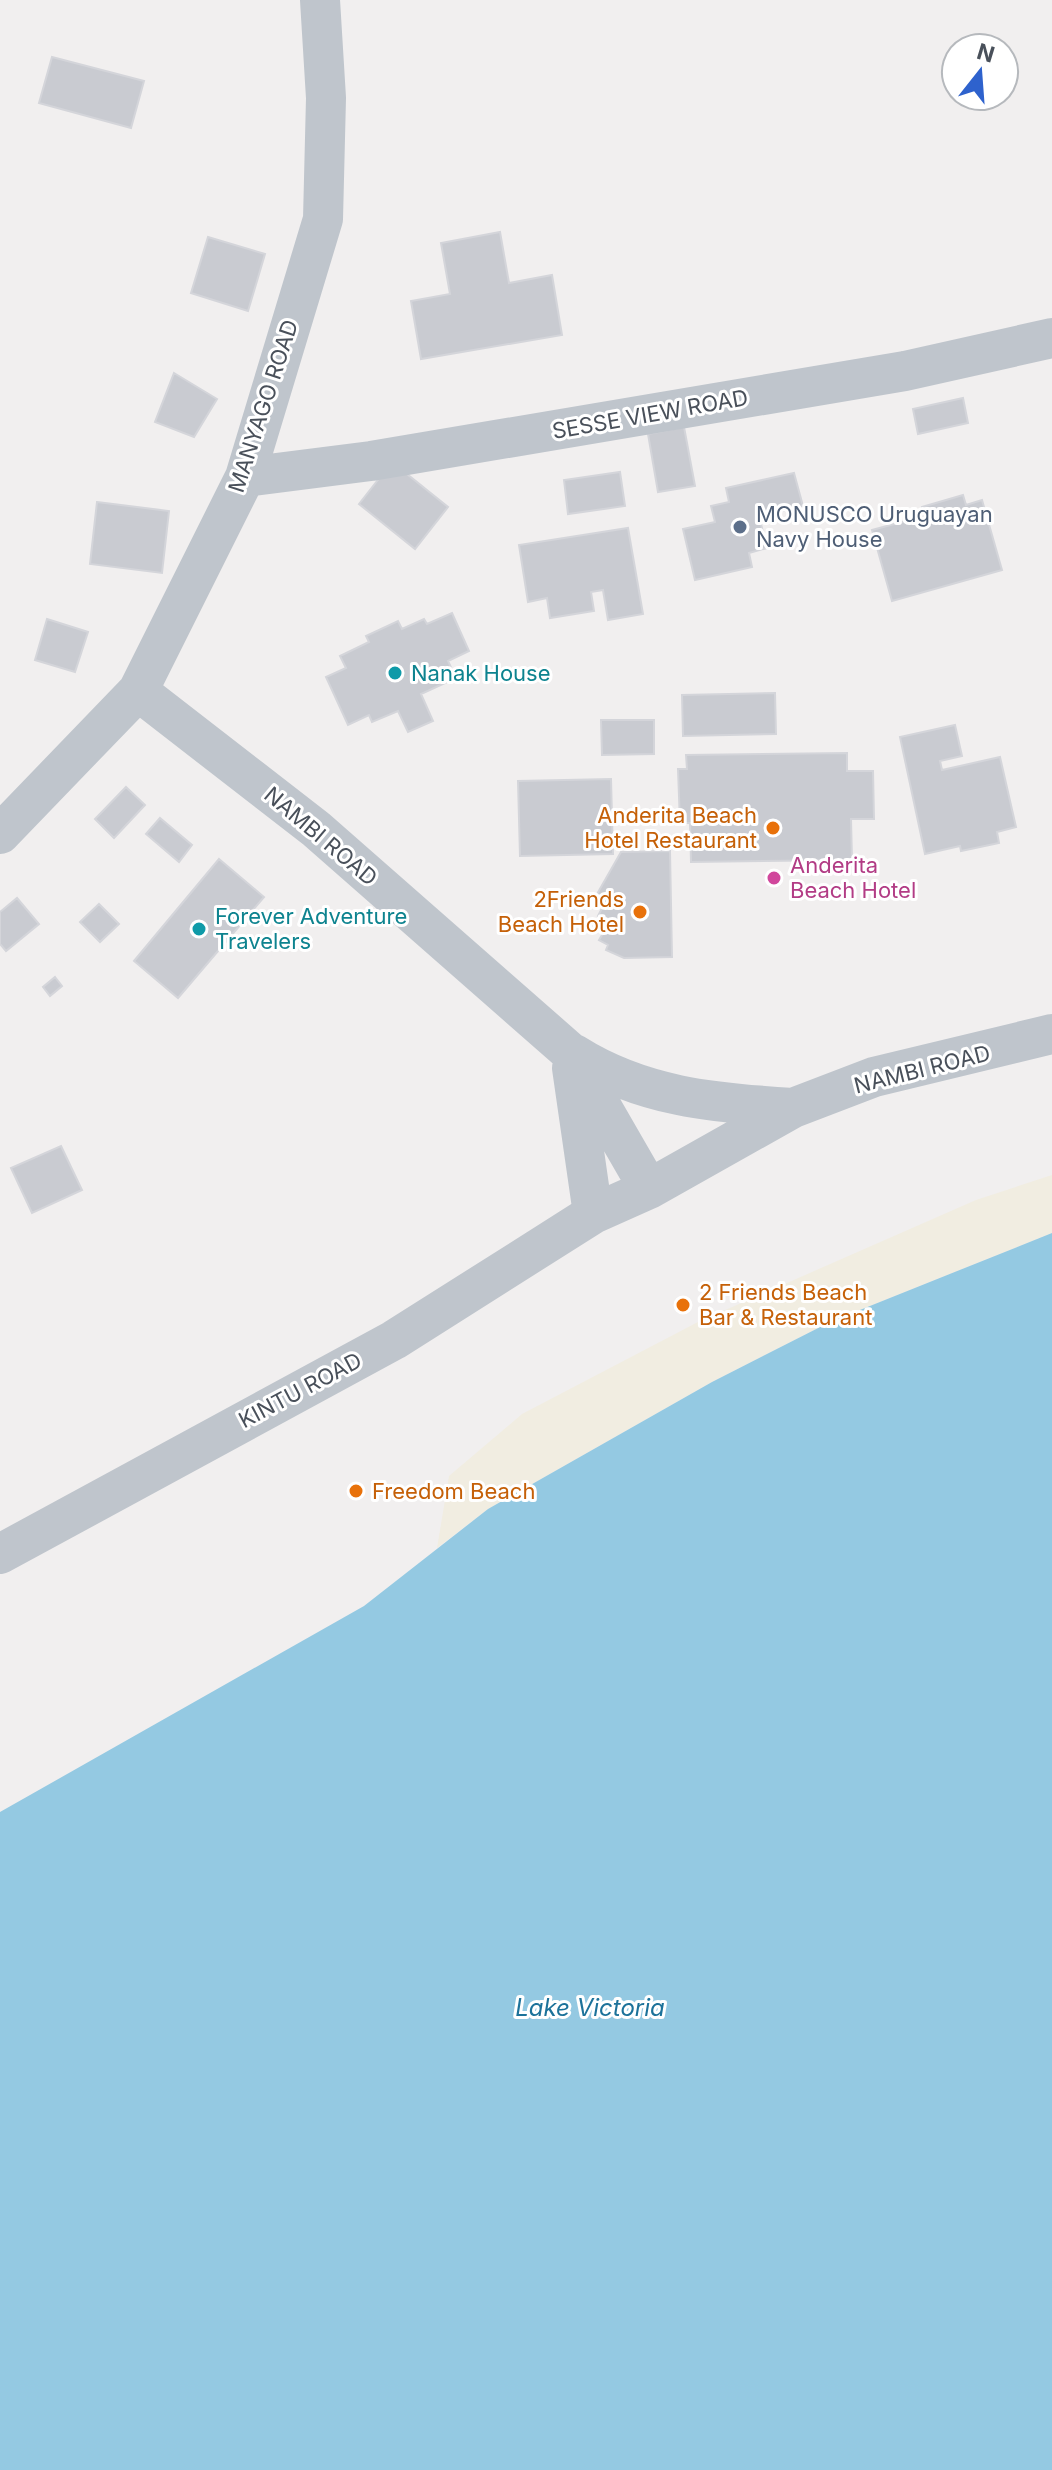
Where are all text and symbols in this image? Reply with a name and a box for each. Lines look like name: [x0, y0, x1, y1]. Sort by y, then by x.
north arrow: [940, 32, 1020, 112]
text: N: [974, 38, 998, 68]
street label: MANYAGO ROAD: [223, 316, 303, 496]
street label: SESSE VIEW ROAD: [550, 384, 750, 444]
place label: MONUSCO Uruguayan Navy House: [756, 501, 993, 552]
marker: MONUSCO Uruguayan Navy House: [731, 518, 749, 536]
place label: Nanak House: [411, 660, 551, 686]
marker: Nanak House: [386, 664, 404, 682]
street label: NAMBI ROAD: [259, 781, 383, 891]
place label: Anderita Beach Hotel Restaurant: [584, 802, 757, 853]
marker: Anderita Beach Hotel Restaurant: [764, 819, 782, 837]
place label: Anderita Beach Hotel: [790, 852, 916, 903]
marker: Anderita Beach Hotel: [765, 869, 783, 887]
place label: 2Friends Beach Hotel: [498, 886, 624, 937]
place label: Forever Adventure Travelers: [215, 903, 407, 954]
marker: 2Friends Beach Hotel: [631, 903, 649, 921]
marker: Forever Adventure Travelers: [190, 920, 208, 938]
street label: NAMBI ROAD: [851, 1040, 993, 1098]
place label: 2 Friends Beach Bar & Restaurant: [699, 1279, 872, 1330]
marker: 2 Friends Beach Bar & Restaurant: [674, 1296, 692, 1314]
street label: KINTU ROAD: [234, 1347, 366, 1433]
place label: Freedom Beach: [372, 1478, 535, 1504]
marker: Freedom Beach: [347, 1482, 365, 1500]
water label: Lake Victoria: [515, 1993, 665, 2022]

